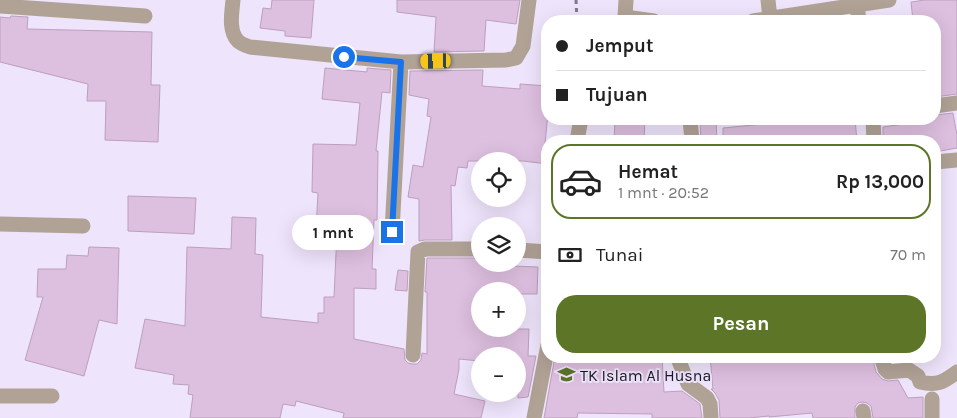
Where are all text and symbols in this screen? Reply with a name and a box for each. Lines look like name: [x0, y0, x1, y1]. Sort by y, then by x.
text: Jemput: [586, 35, 654, 57]
route start: [333, 46, 355, 68]
car: [420, 53, 451, 69]
text: Tujuan: [586, 84, 648, 106]
map controls: [471, 152, 526, 402]
button: locate: [471, 152, 526, 207]
icon: car: [558, 159, 603, 204]
text: Hemat: [618, 161, 678, 183]
text: Rp 13,000: [836, 171, 924, 193]
text: 1 mnt · 20:52: [618, 183, 709, 202]
callout: 1 mnt: [292, 214, 374, 250]
button: layers: [471, 217, 526, 272]
route end: [381, 221, 403, 243]
text: 1 mnt: [312, 223, 354, 242]
icon: cash: [556, 241, 584, 269]
text: Tunai: [596, 244, 643, 266]
text: 70 m: [890, 245, 926, 264]
button: +: [471, 282, 526, 337]
button: Pesan: [556, 295, 926, 353]
button: −: [471, 347, 526, 402]
school or university icon: TK Islam Al Husna: [556, 365, 576, 385]
place label: TK Islam Al Husna: [580, 366, 711, 385]

